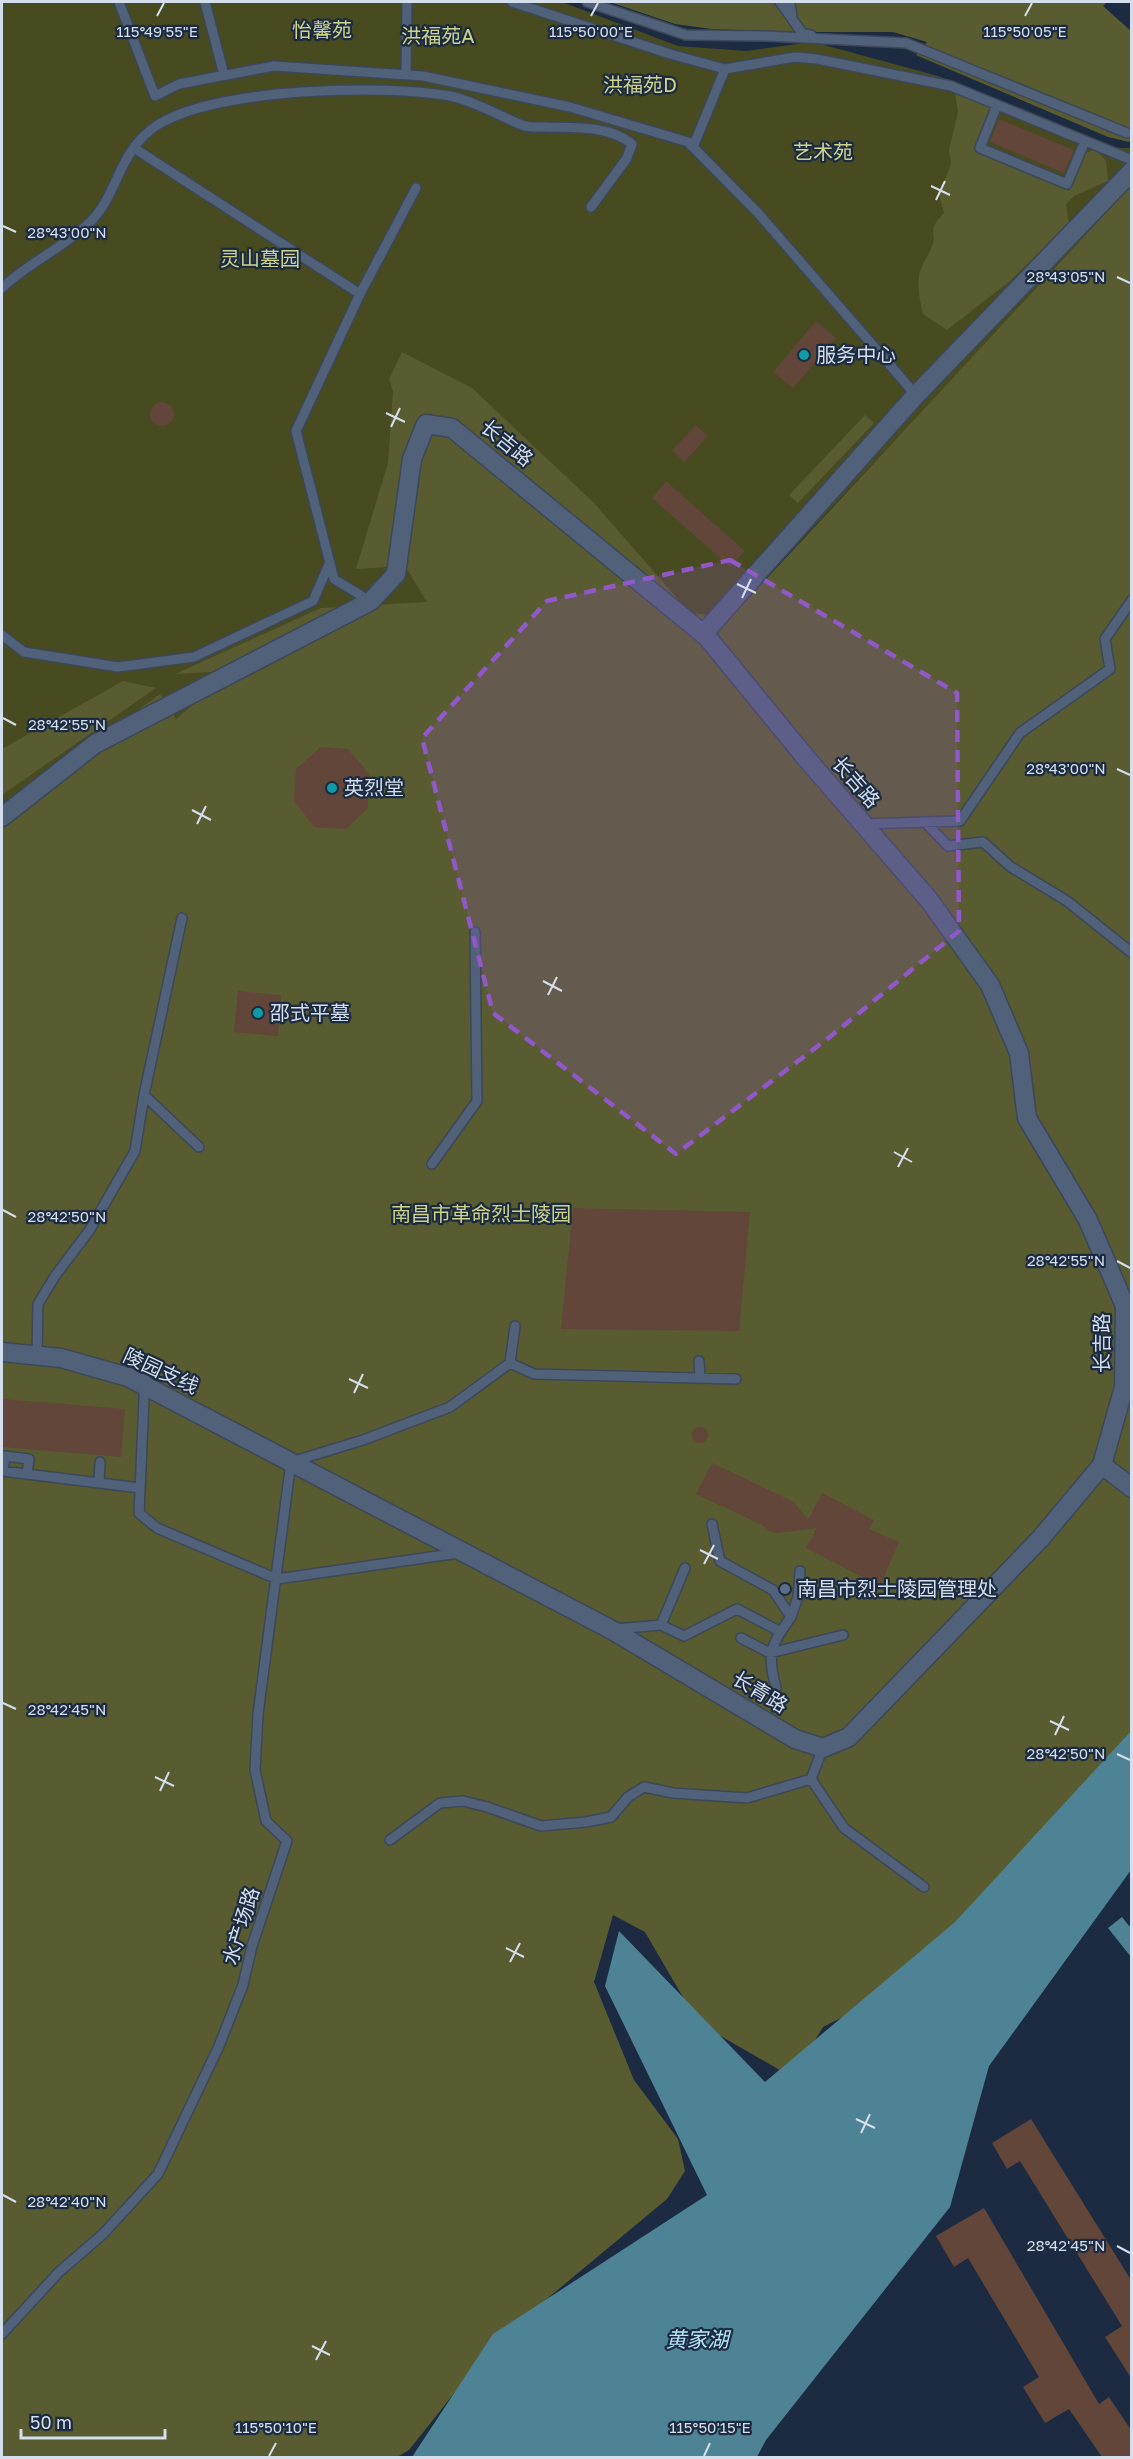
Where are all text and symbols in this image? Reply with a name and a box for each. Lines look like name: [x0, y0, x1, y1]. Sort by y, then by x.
park label: 怡馨苑: [292, 17, 352, 41]
text: 115°49'55"E: [116, 22, 198, 40]
text: 115°50'00"E: [549, 22, 633, 40]
text: 115°50'05"E: [983, 22, 1067, 40]
park label: 洪福苑A: [401, 23, 475, 47]
park label: 洪福苑D: [603, 72, 677, 96]
park label: 艺术苑: [793, 139, 853, 163]
text: 28°43'00"N: [27, 223, 107, 241]
park label: 灵山墓园: [220, 246, 300, 270]
text: 28°43'05"N: [1027, 267, 1105, 285]
place label: 服务中心: [816, 342, 896, 366]
marker: 服务中心: [797, 348, 811, 362]
street label: 长吉路: [477, 414, 538, 470]
text: 28°42'55"N: [28, 715, 106, 733]
street label: 长吉路: [828, 751, 885, 812]
text: 28°43'00"N: [1026, 759, 1106, 777]
place label: 英烈堂: [344, 775, 404, 799]
marker: 英烈堂: [325, 781, 339, 795]
place label: 邵式平墓: [270, 1000, 350, 1024]
marker: 邵式平墓: [251, 1006, 265, 1020]
park label: 南昌市革命烈士陵园: [391, 1201, 571, 1225]
text: 28°42'50"N: [28, 1207, 106, 1225]
text: 28°42'55"N: [1027, 1251, 1105, 1269]
street label: 长吉路: [1089, 1313, 1113, 1373]
street label: 陵园支线: [120, 1342, 203, 1398]
place label: 南昌市烈士陵园管理处: [797, 1576, 997, 1600]
marker: 南昌市烈士陵园管理处: [778, 1582, 792, 1596]
street label: 长青路: [729, 1665, 792, 1717]
text: 28°42'45"N: [28, 1700, 106, 1718]
text: 28°42'50"N: [1027, 1744, 1105, 1762]
street label: 水产场路: [217, 1884, 263, 1967]
text: 28°42'40"N: [27, 2192, 107, 2210]
text: 28°42'45"N: [1027, 2236, 1105, 2254]
water label: 黄家湖: [666, 2326, 731, 2352]
scale bar: [21, 2402, 165, 2440]
text: 50 m: [30, 2411, 72, 2433]
text: 115°50'10"E: [235, 2418, 317, 2436]
text: 115°50'15"E: [669, 2418, 751, 2436]

